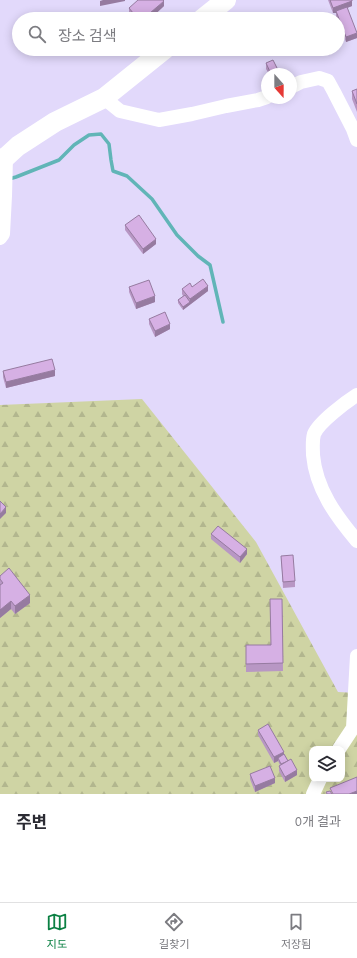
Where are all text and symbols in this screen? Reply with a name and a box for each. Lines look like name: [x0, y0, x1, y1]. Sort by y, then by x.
search box: [12, 12, 345, 56]
icon: search: [26, 23, 48, 45]
text: 장소 검색: [58, 27, 117, 44]
north arrow: [261, 68, 297, 104]
map controls: [309, 746, 345, 782]
button: layers: [309, 746, 345, 782]
text: 주변: [16, 812, 47, 831]
text: 0개 결과: [295, 814, 341, 828]
tab: 지도: [46, 911, 68, 951]
tab: 길찾기: [159, 911, 189, 951]
tab: 저장됨: [281, 911, 311, 951]

